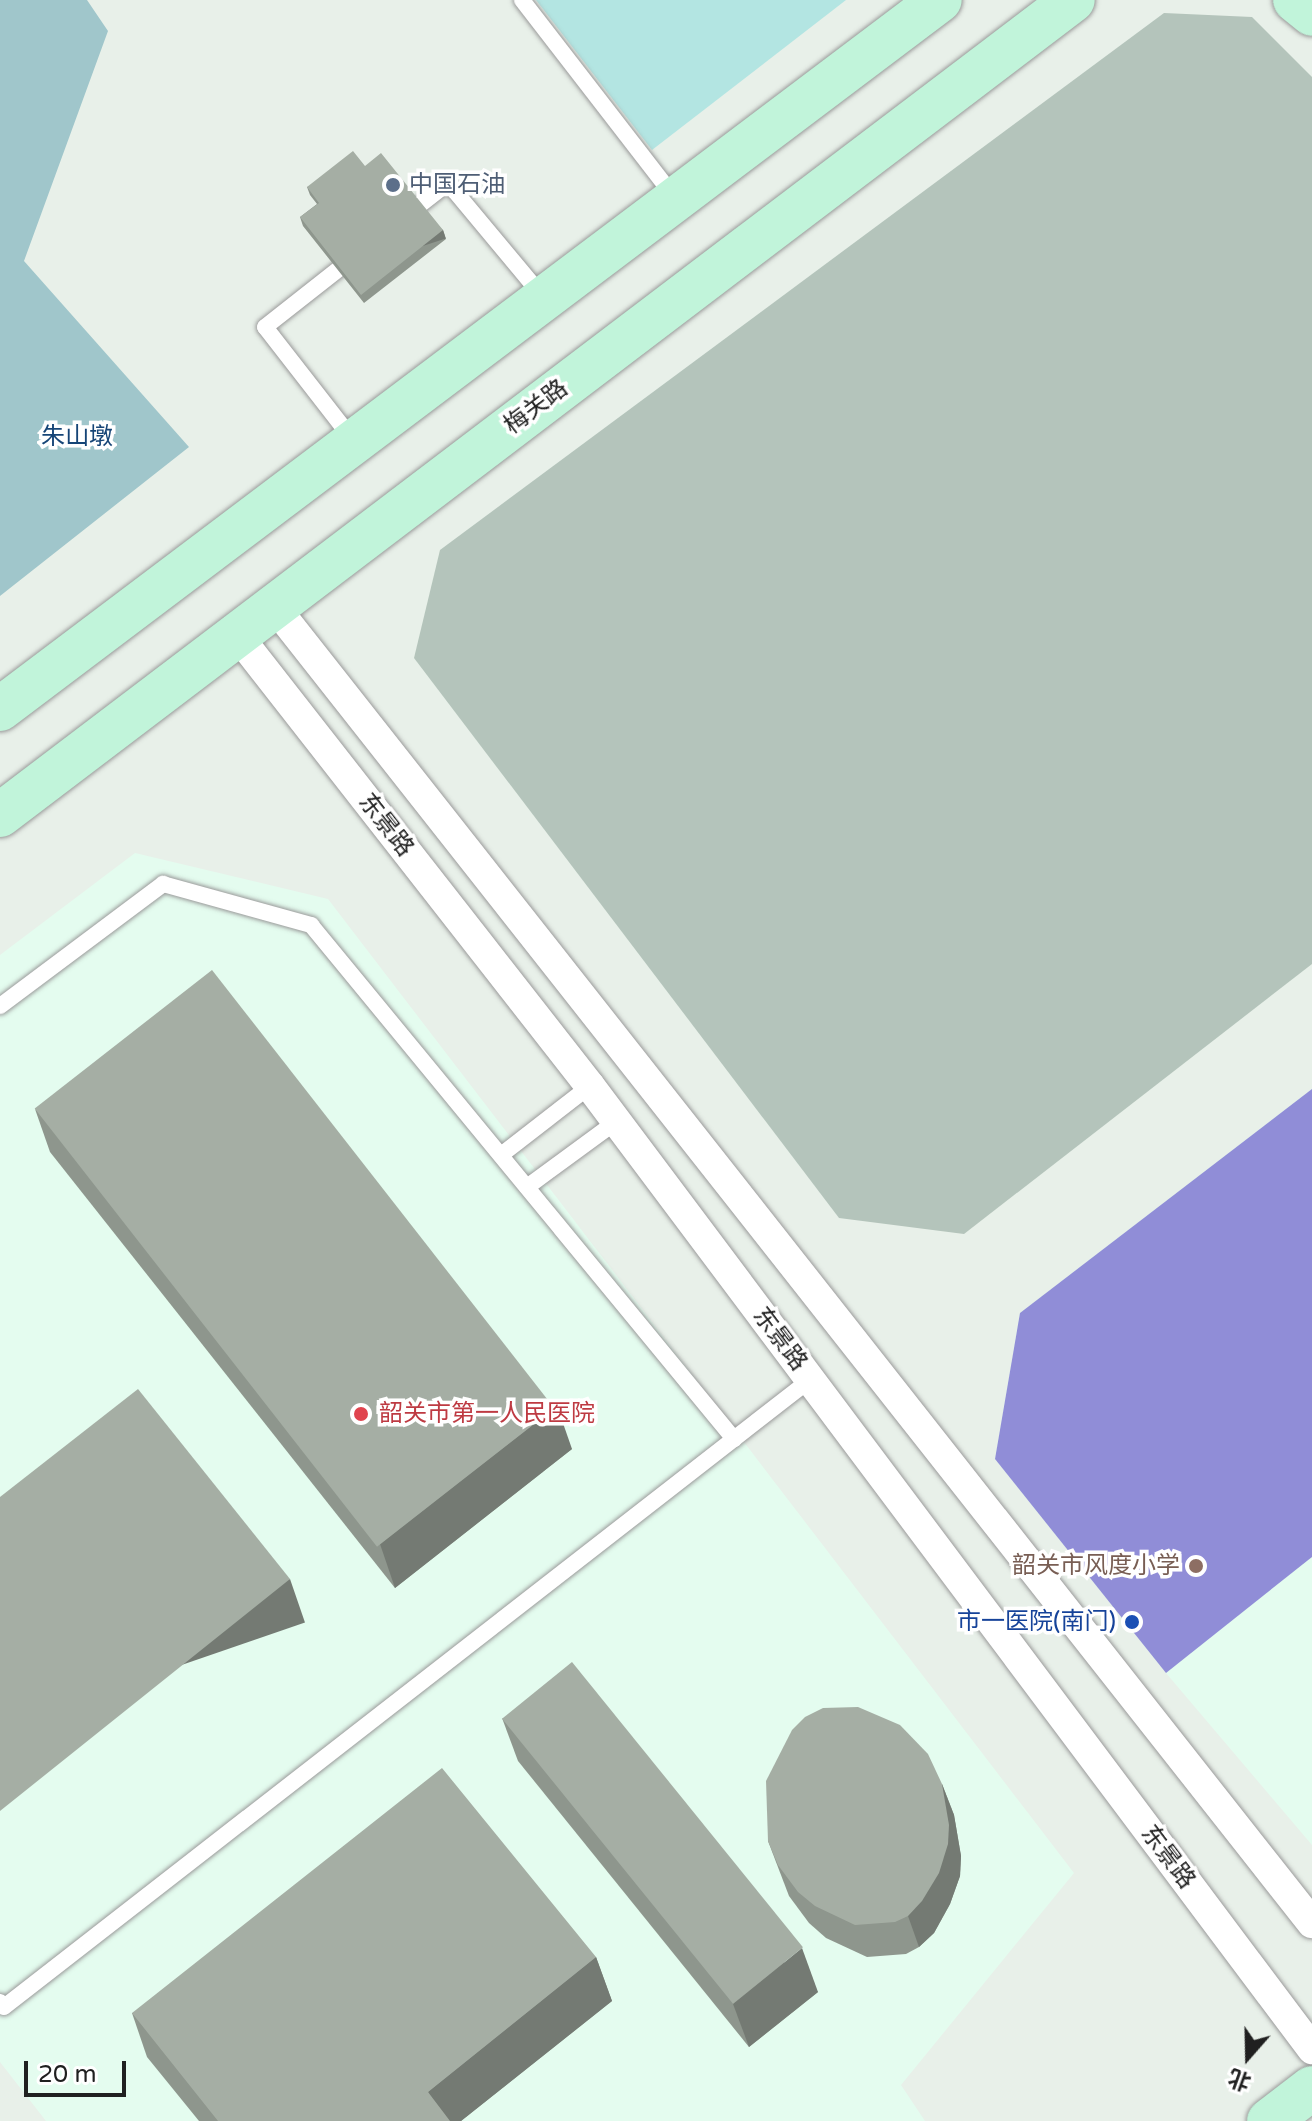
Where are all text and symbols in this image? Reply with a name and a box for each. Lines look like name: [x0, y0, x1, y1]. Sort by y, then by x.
place label: 中国石油: [409, 171, 505, 199]
marker: 中国石油: [384, 176, 402, 194]
street label: 梅关路: [499, 374, 573, 440]
park label: 朱山墩: [41, 423, 113, 451]
street label: 东景路: [352, 788, 420, 862]
street label: 东景路: [747, 1302, 813, 1376]
place label: 韶关市第一人民医院: [379, 1400, 595, 1428]
marker: 韶关市第一人民医院: [350, 1403, 372, 1425]
place label: 韶关市风度小学: [1012, 1552, 1180, 1580]
marker: 韶关市风度小学: [1187, 1557, 1205, 1575]
place label: 市一医院(南门): [957, 1608, 1116, 1636]
marker: 市一医院(南门): [1123, 1613, 1141, 1631]
street label: 东景路: [1135, 1820, 1201, 1894]
north arrow: [1208, 2017, 1288, 2097]
scale bar: [28, 2045, 130, 2095]
text: 20 m: [38, 2060, 96, 2089]
text: 北: [1225, 2064, 1255, 2096]

